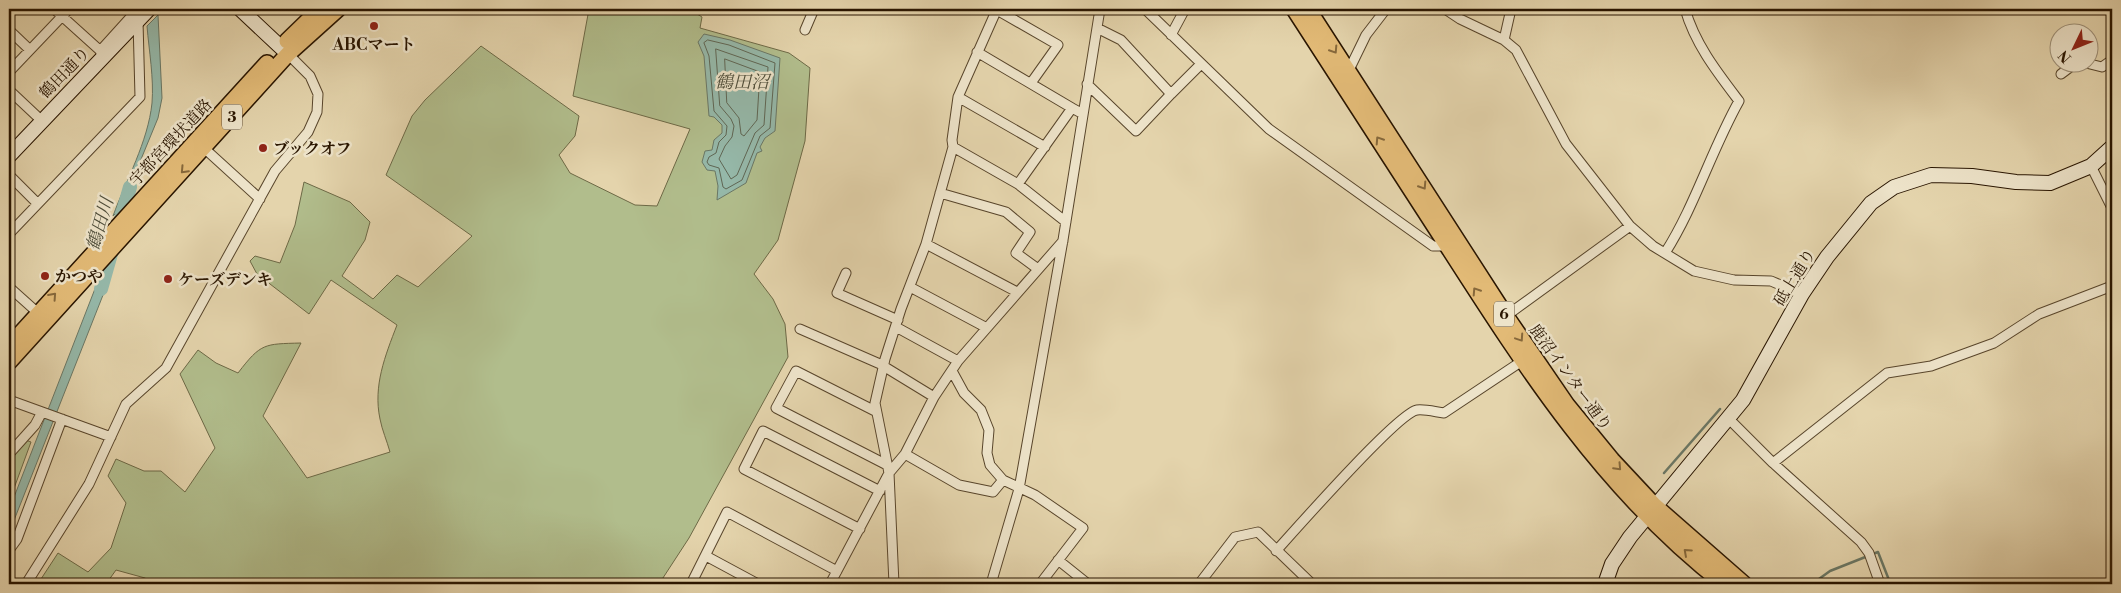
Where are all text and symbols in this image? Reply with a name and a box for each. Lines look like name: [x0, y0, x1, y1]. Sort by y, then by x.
marker: ABCマート: [368, 20, 380, 32]
north arrow: [2048, 22, 2098, 72]
place label: ABCマート: [332, 35, 415, 55]
street label: 鶴田通り: [35, 43, 94, 103]
one-way arrow: [1328, 44, 1338, 53]
text: N: [2055, 46, 2076, 66]
water label: 鶴田沼: [715, 71, 772, 94]
street label: 宇都宮環状道路: [125, 95, 216, 190]
road number: 3: [222, 104, 242, 130]
one-way arrow: [1375, 136, 1385, 145]
place label: ブックオフ: [273, 139, 351, 159]
marker: ブックオフ: [257, 142, 269, 154]
one-way arrow: [181, 165, 190, 174]
one-way arrow: [1416, 181, 1426, 190]
water label: 鶴田川: [82, 193, 120, 253]
street label: 砥上通り: [1769, 245, 1820, 310]
place label: かつや: [55, 267, 103, 287]
marker: かつや: [39, 270, 51, 282]
place label: ケーズデンキ: [178, 270, 273, 290]
marker: ケーズデンキ: [162, 273, 174, 285]
one-way arrow: [1473, 287, 1482, 297]
one-way arrow: [47, 293, 56, 302]
road number: 6: [1494, 302, 1514, 326]
street label: 鹿沼インター通り: [1525, 320, 1616, 435]
one-way arrow: [1514, 332, 1523, 341]
one-way arrow: [1612, 461, 1621, 470]
one-way arrow: [1684, 549, 1693, 558]

